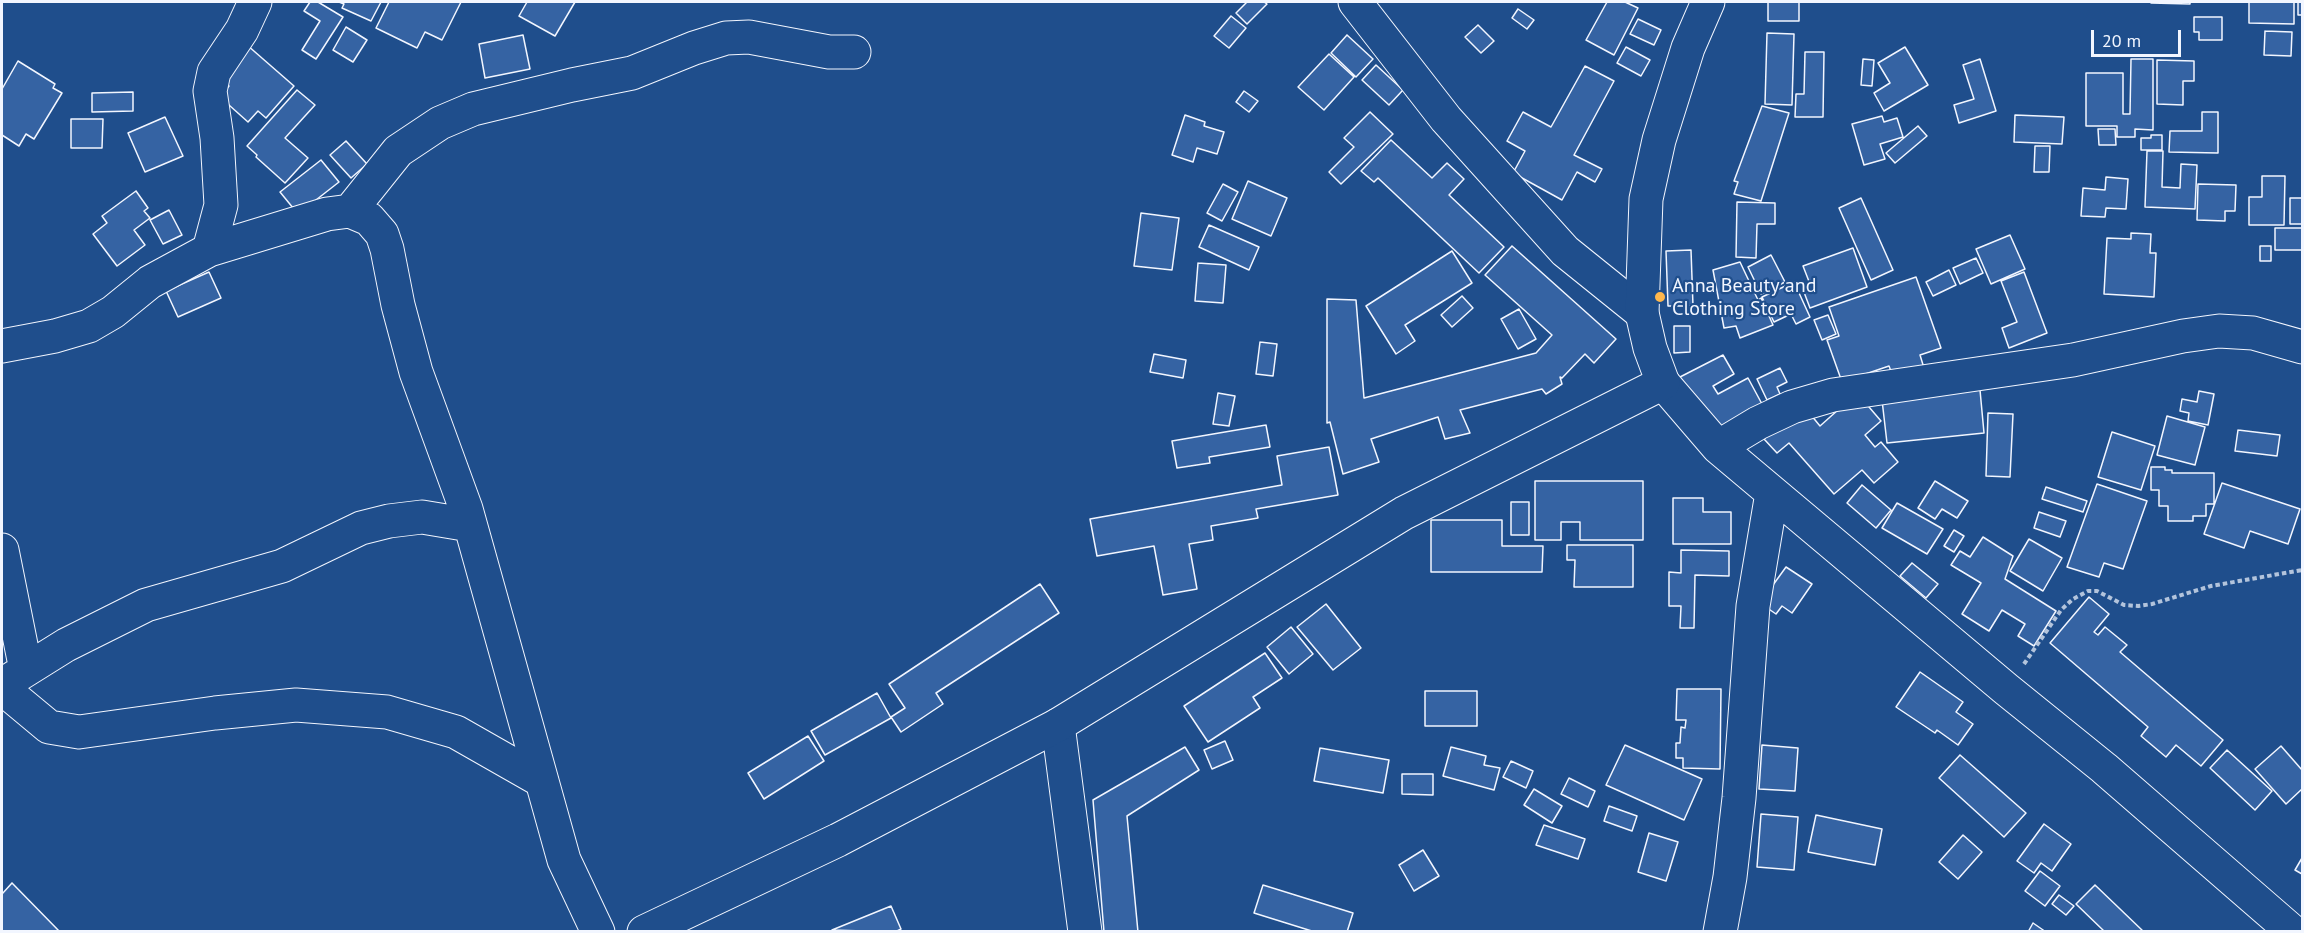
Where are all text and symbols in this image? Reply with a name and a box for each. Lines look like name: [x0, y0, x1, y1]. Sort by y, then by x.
scale bar: [2094, 18, 2184, 56]
text: 20 m: [2102, 29, 2141, 52]
place label: Anna Beauty and Clothing Store: [1672, 274, 1816, 321]
marker: Anna Beauty and Clothing Store: [1653, 290, 1667, 304]

